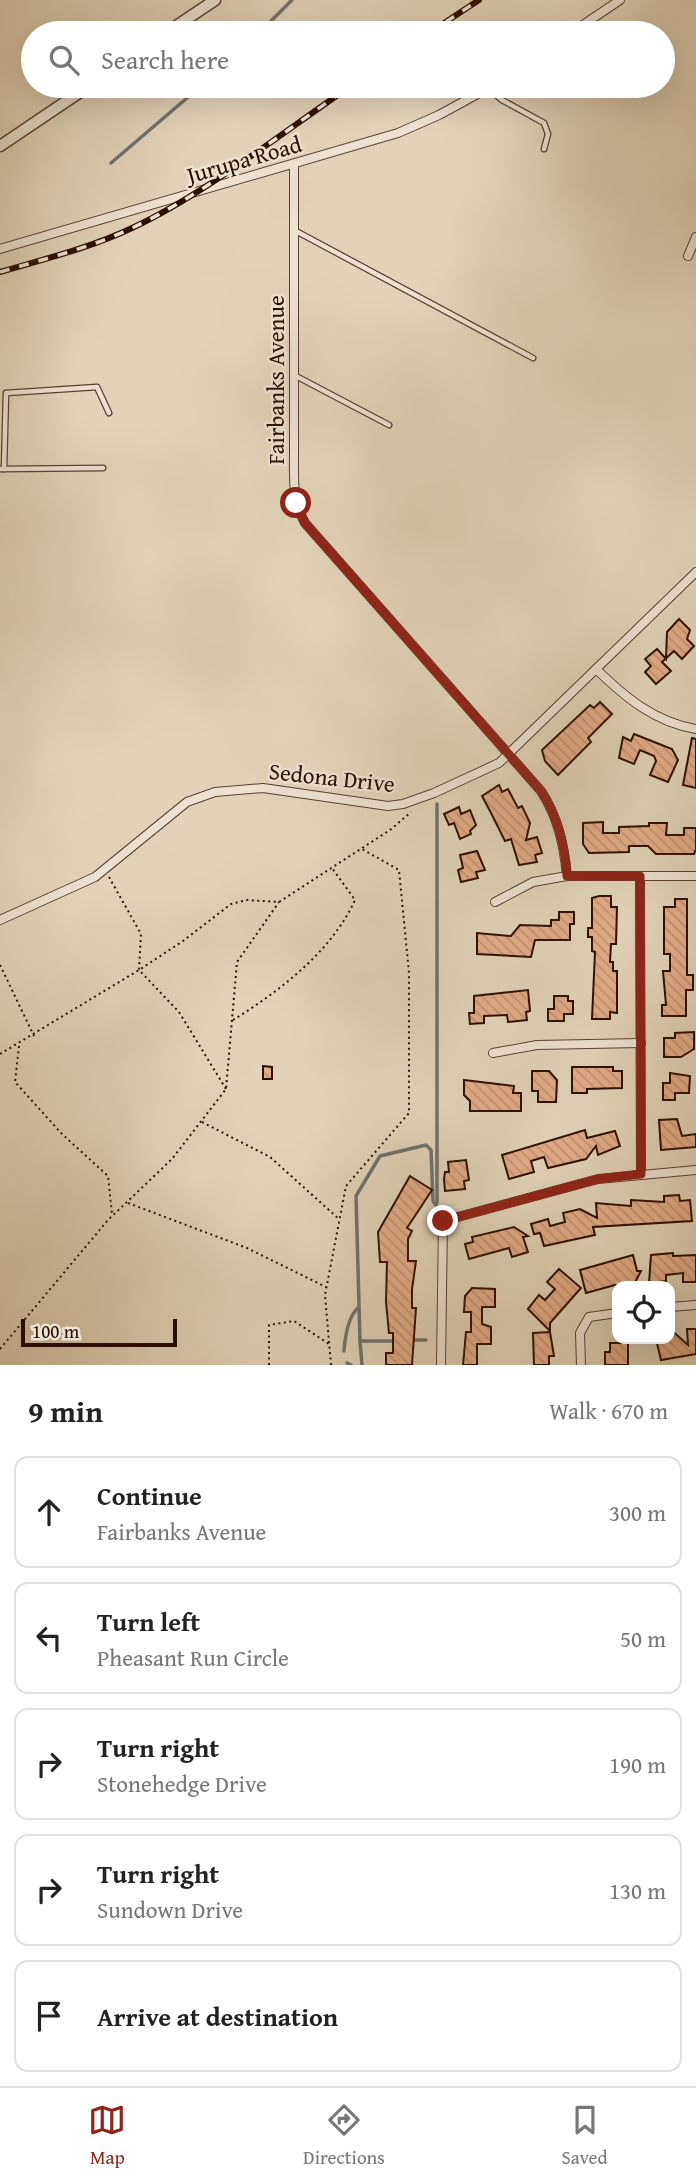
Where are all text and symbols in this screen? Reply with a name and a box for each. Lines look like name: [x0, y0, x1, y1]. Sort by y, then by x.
search box: [21, 21, 675, 98]
text: Search here: [101, 40, 229, 79]
icon: search: [45, 41, 83, 79]
street label: Jurupa Road: [180, 127, 306, 192]
street label: Fairbanks Avenue: [259, 295, 292, 465]
route start: [280, 487, 311, 518]
street label: Sedona Drive: [267, 754, 397, 800]
route end: [427, 1205, 458, 1236]
map controls: [612, 1281, 675, 1344]
button: locate: [612, 1281, 675, 1344]
scale bar: [21, 1316, 177, 1348]
text: 100 m: [32, 1317, 79, 1345]
text: 9 min: [28, 1389, 103, 1433]
text: Walk · 670 m: [549, 1394, 668, 1427]
text: Continue: [97, 1476, 202, 1515]
icon: ahead: [30, 1493, 68, 1531]
text: 300 m: [609, 1496, 666, 1529]
text: Fairbanks Avenue: [97, 1515, 266, 1548]
text: Turn left: [97, 1602, 200, 1641]
icon: left: [30, 1619, 68, 1657]
text: 50 m: [620, 1622, 666, 1655]
text: Pheasant Run Circle: [97, 1641, 289, 1674]
text: Turn right: [97, 1728, 219, 1767]
icon: right: [30, 1745, 68, 1783]
text: 190 m: [609, 1748, 666, 1781]
text: Stonehedge Drive: [97, 1767, 267, 1800]
text: Turn right: [97, 1854, 219, 1893]
icon: right: [30, 1871, 68, 1909]
text: 130 m: [609, 1874, 666, 1907]
text: Sundown Drive: [97, 1893, 243, 1926]
icon: arrive: [30, 1997, 68, 2035]
text: Arrive at destination: [97, 1997, 338, 2036]
tab: Map: [88, 2101, 126, 2171]
tab: Directions: [303, 2101, 385, 2171]
tab: Saved: [562, 2101, 608, 2171]

